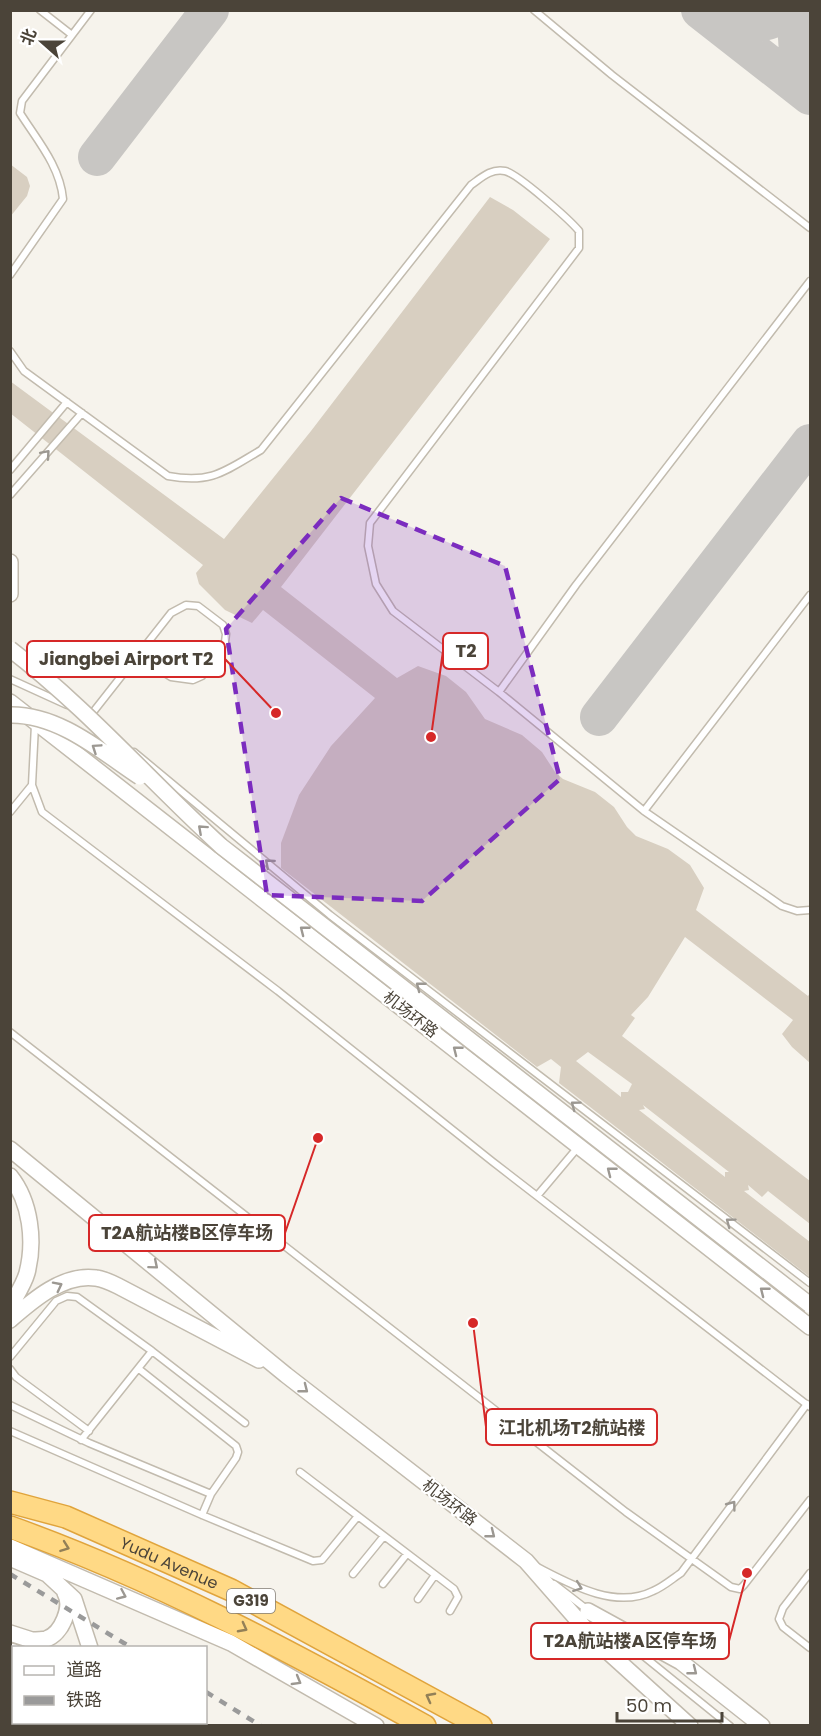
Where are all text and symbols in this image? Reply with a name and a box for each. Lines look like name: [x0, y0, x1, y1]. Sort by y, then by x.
north arrow: [12, 12, 72, 72]
text: 北: [15, 25, 42, 48]
one-way arrow: [39, 450, 50, 461]
callout: T2: [443, 633, 488, 669]
text: T2: [456, 638, 476, 663]
callout: Jiangbei Airport T2: [27, 641, 225, 677]
text: Jiangbei Airport T2: [39, 646, 213, 671]
one-way arrow: [92, 744, 103, 755]
one-way arrow: [198, 825, 209, 836]
one-way arrow: [265, 859, 276, 870]
one-way arrow: [300, 927, 311, 938]
one-way arrow: [416, 982, 427, 993]
street label: 机场环路: [378, 986, 443, 1043]
one-way arrow: [453, 1047, 464, 1058]
one-way arrow: [570, 1101, 581, 1112]
one-way arrow: [607, 1167, 618, 1178]
callout: T2A航站楼B区停车场: [89, 1215, 285, 1251]
one-way arrow: [726, 1219, 737, 1230]
text: T2A航站楼B区停车场: [101, 1220, 273, 1245]
one-way arrow: [147, 1258, 158, 1269]
one-way arrow: [51, 1282, 62, 1293]
one-way arrow: [760, 1288, 771, 1299]
one-way arrow: [298, 1381, 309, 1392]
callout: 江北机场T2航站楼: [486, 1409, 657, 1445]
text: 江北机场T2航站楼: [499, 1415, 645, 1440]
street label: 机场环路: [417, 1474, 482, 1531]
one-way arrow: [725, 1501, 736, 1512]
one-way arrow: [485, 1527, 496, 1538]
street label: Yudu Avenue: [116, 1531, 222, 1595]
one-way arrow: [60, 1539, 70, 1552]
one-way arrow: [573, 1579, 583, 1592]
one-way arrow: [116, 1587, 127, 1599]
road number: G319: [227, 1589, 275, 1613]
one-way arrow: [237, 1620, 248, 1632]
callout: T2A航站楼A区停车场: [531, 1623, 729, 1659]
text: T2A航站楼A区停车场: [543, 1628, 717, 1653]
legend: [12, 1646, 207, 1724]
text: 道路: [66, 1657, 102, 1682]
one-way arrow: [686, 1664, 697, 1675]
one-way arrow: [291, 1674, 301, 1685]
scale bar: [617, 1685, 722, 1723]
text: 铁路: [66, 1687, 102, 1712]
one-way arrow: [425, 1693, 436, 1704]
text: 50 m: [626, 1693, 672, 1718]

